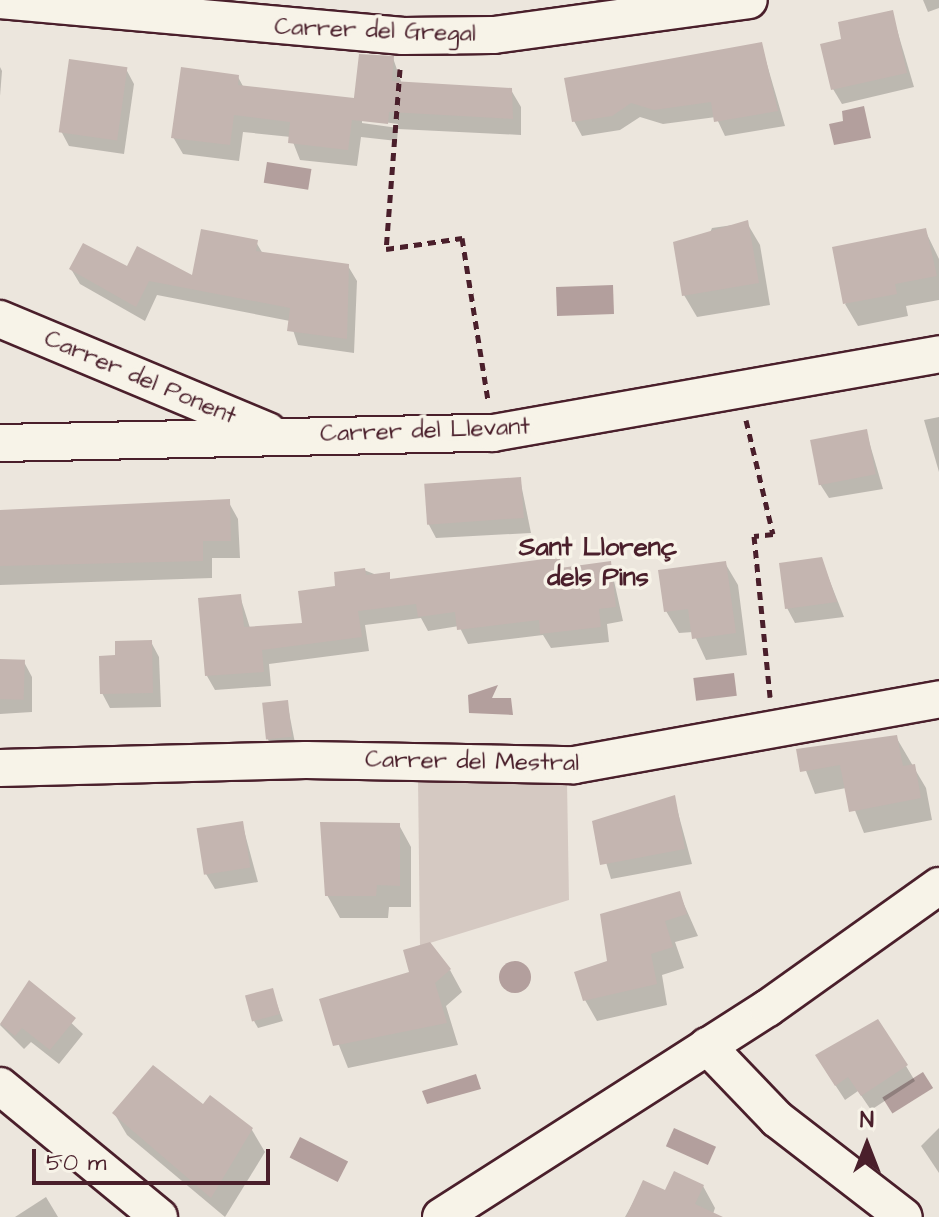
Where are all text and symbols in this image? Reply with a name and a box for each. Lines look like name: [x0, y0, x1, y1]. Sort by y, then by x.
street label: Carrer del Gregal: [274, 13, 476, 49]
street label: Carrer del Ponent: [40, 325, 240, 431]
street label: Carrer del Llevant: [320, 413, 530, 449]
district label: Sant Llorenç dels Pins: [519, 532, 677, 594]
street label: Carrer del Mestral: [365, 746, 579, 778]
north arrow: [827, 1105, 907, 1185]
text: N: [860, 1105, 874, 1136]
scale bar: [36, 1133, 274, 1183]
text: 50 m: [46, 1146, 106, 1180]

